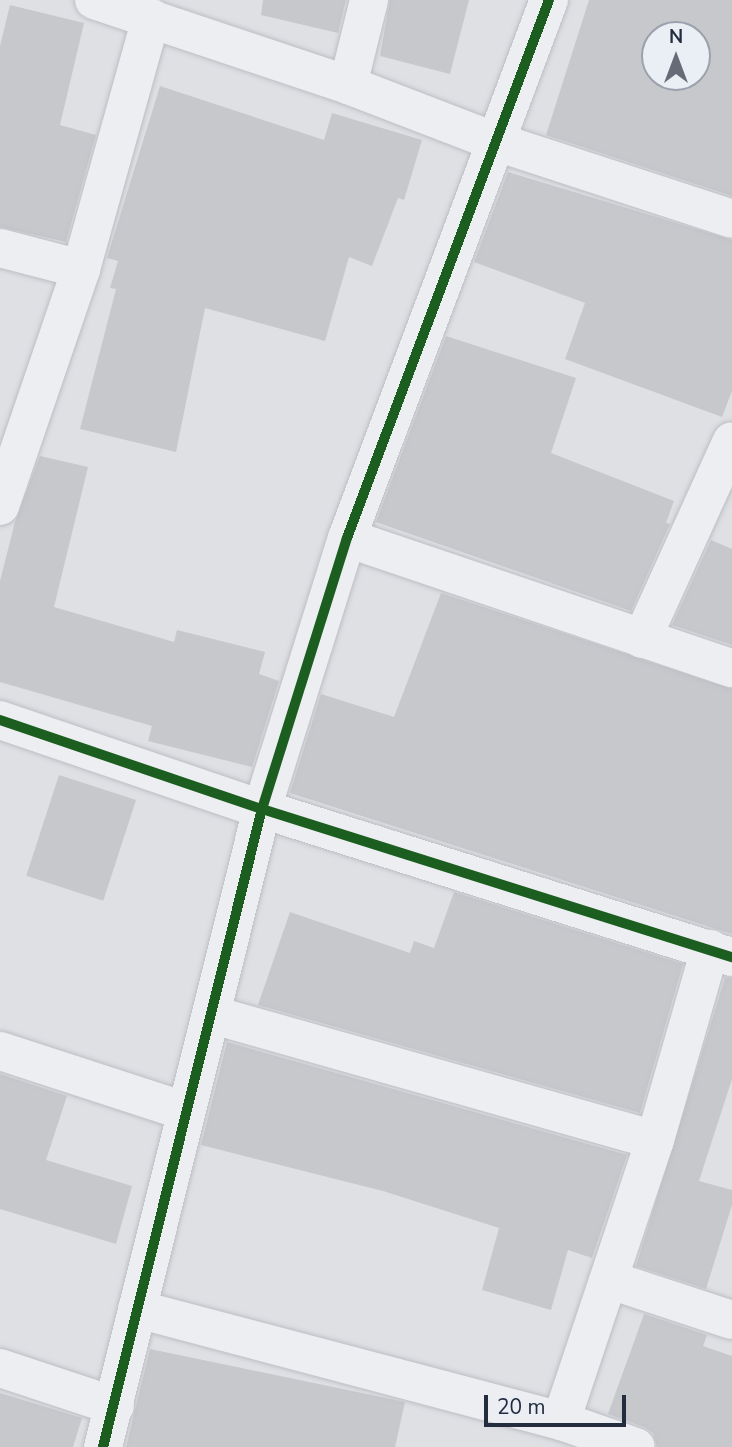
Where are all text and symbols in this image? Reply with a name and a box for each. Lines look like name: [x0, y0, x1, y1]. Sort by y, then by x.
north arrow: [641, 21, 711, 91]
text: N: [669, 24, 683, 50]
scale bar: [487, 1380, 629, 1424]
text: 20 m: [497, 1393, 546, 1421]

